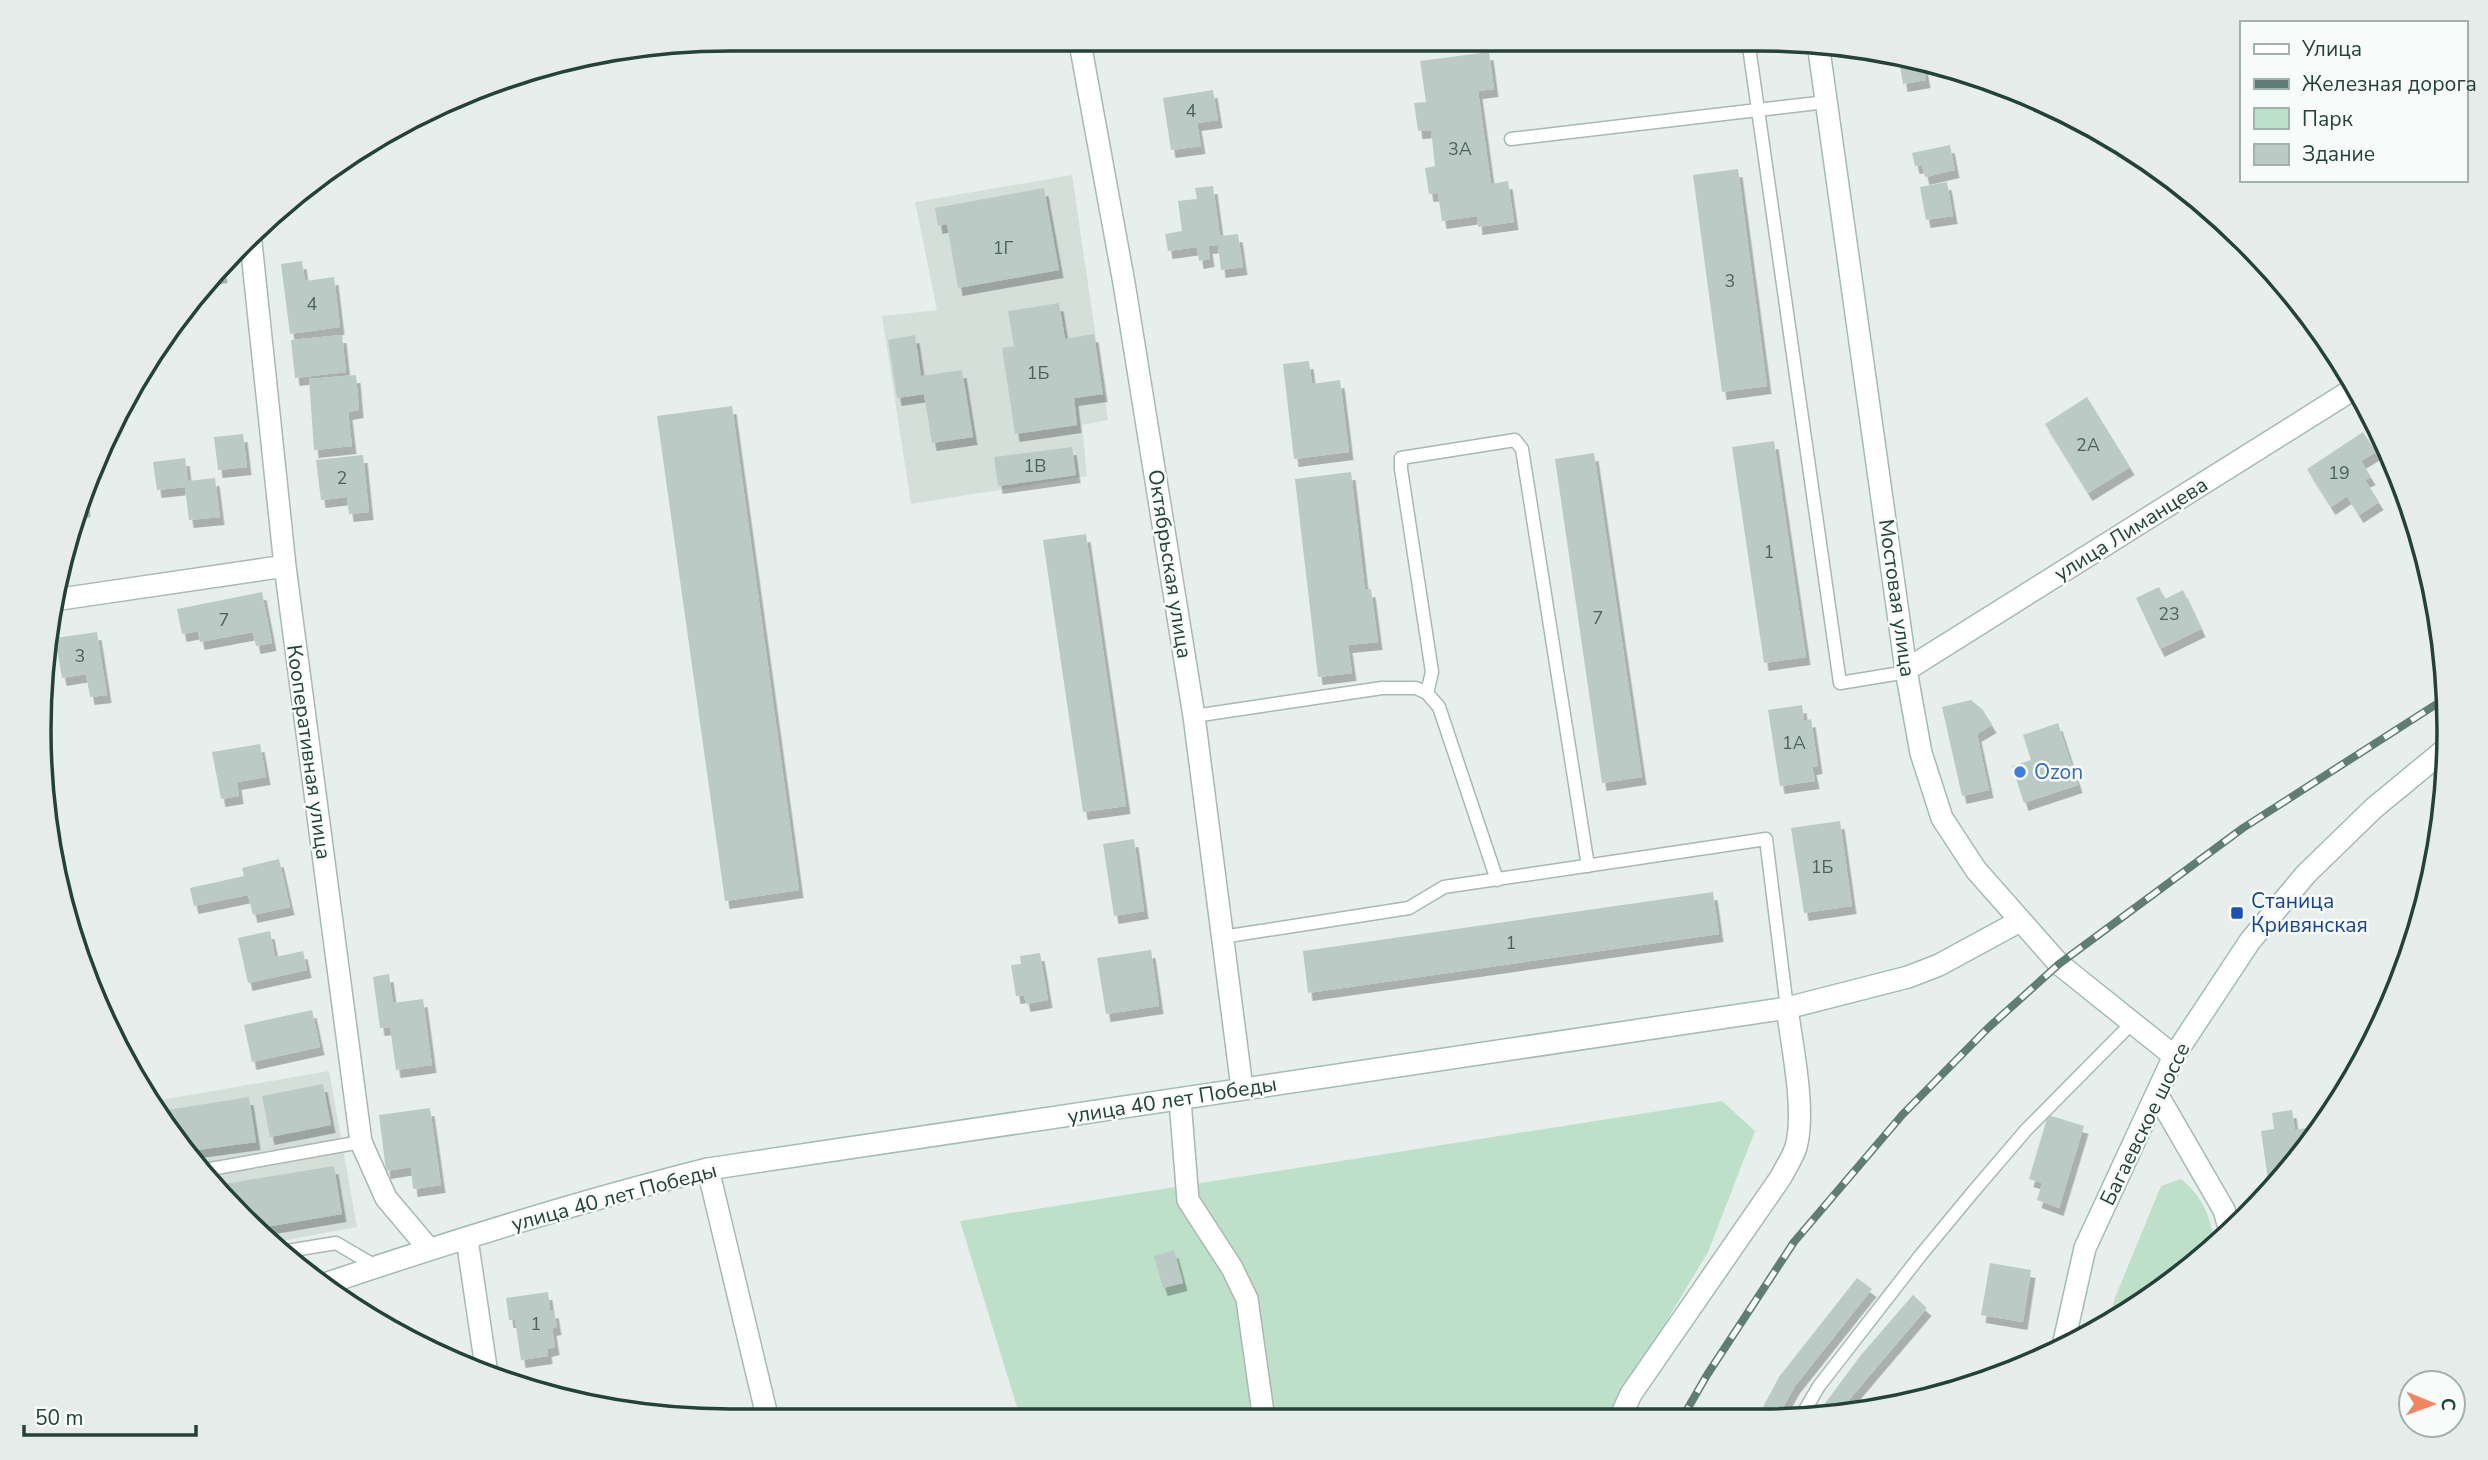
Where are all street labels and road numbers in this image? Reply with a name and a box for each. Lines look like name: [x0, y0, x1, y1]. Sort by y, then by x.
street label: Октябрьская улица: [1141, 467, 1199, 661]
street label: улица Лиманцева: [2049, 470, 2213, 588]
street label: Мостовая улица: [1872, 517, 1922, 679]
street label: Кооперативная улица: [280, 643, 338, 861]
street label: Багаевское шоссе: [2093, 1038, 2197, 1210]
street label: улица 40 лет Победы: [1065, 1070, 1279, 1130]
street label: улица 40 лет Победы: [508, 1156, 720, 1238]

